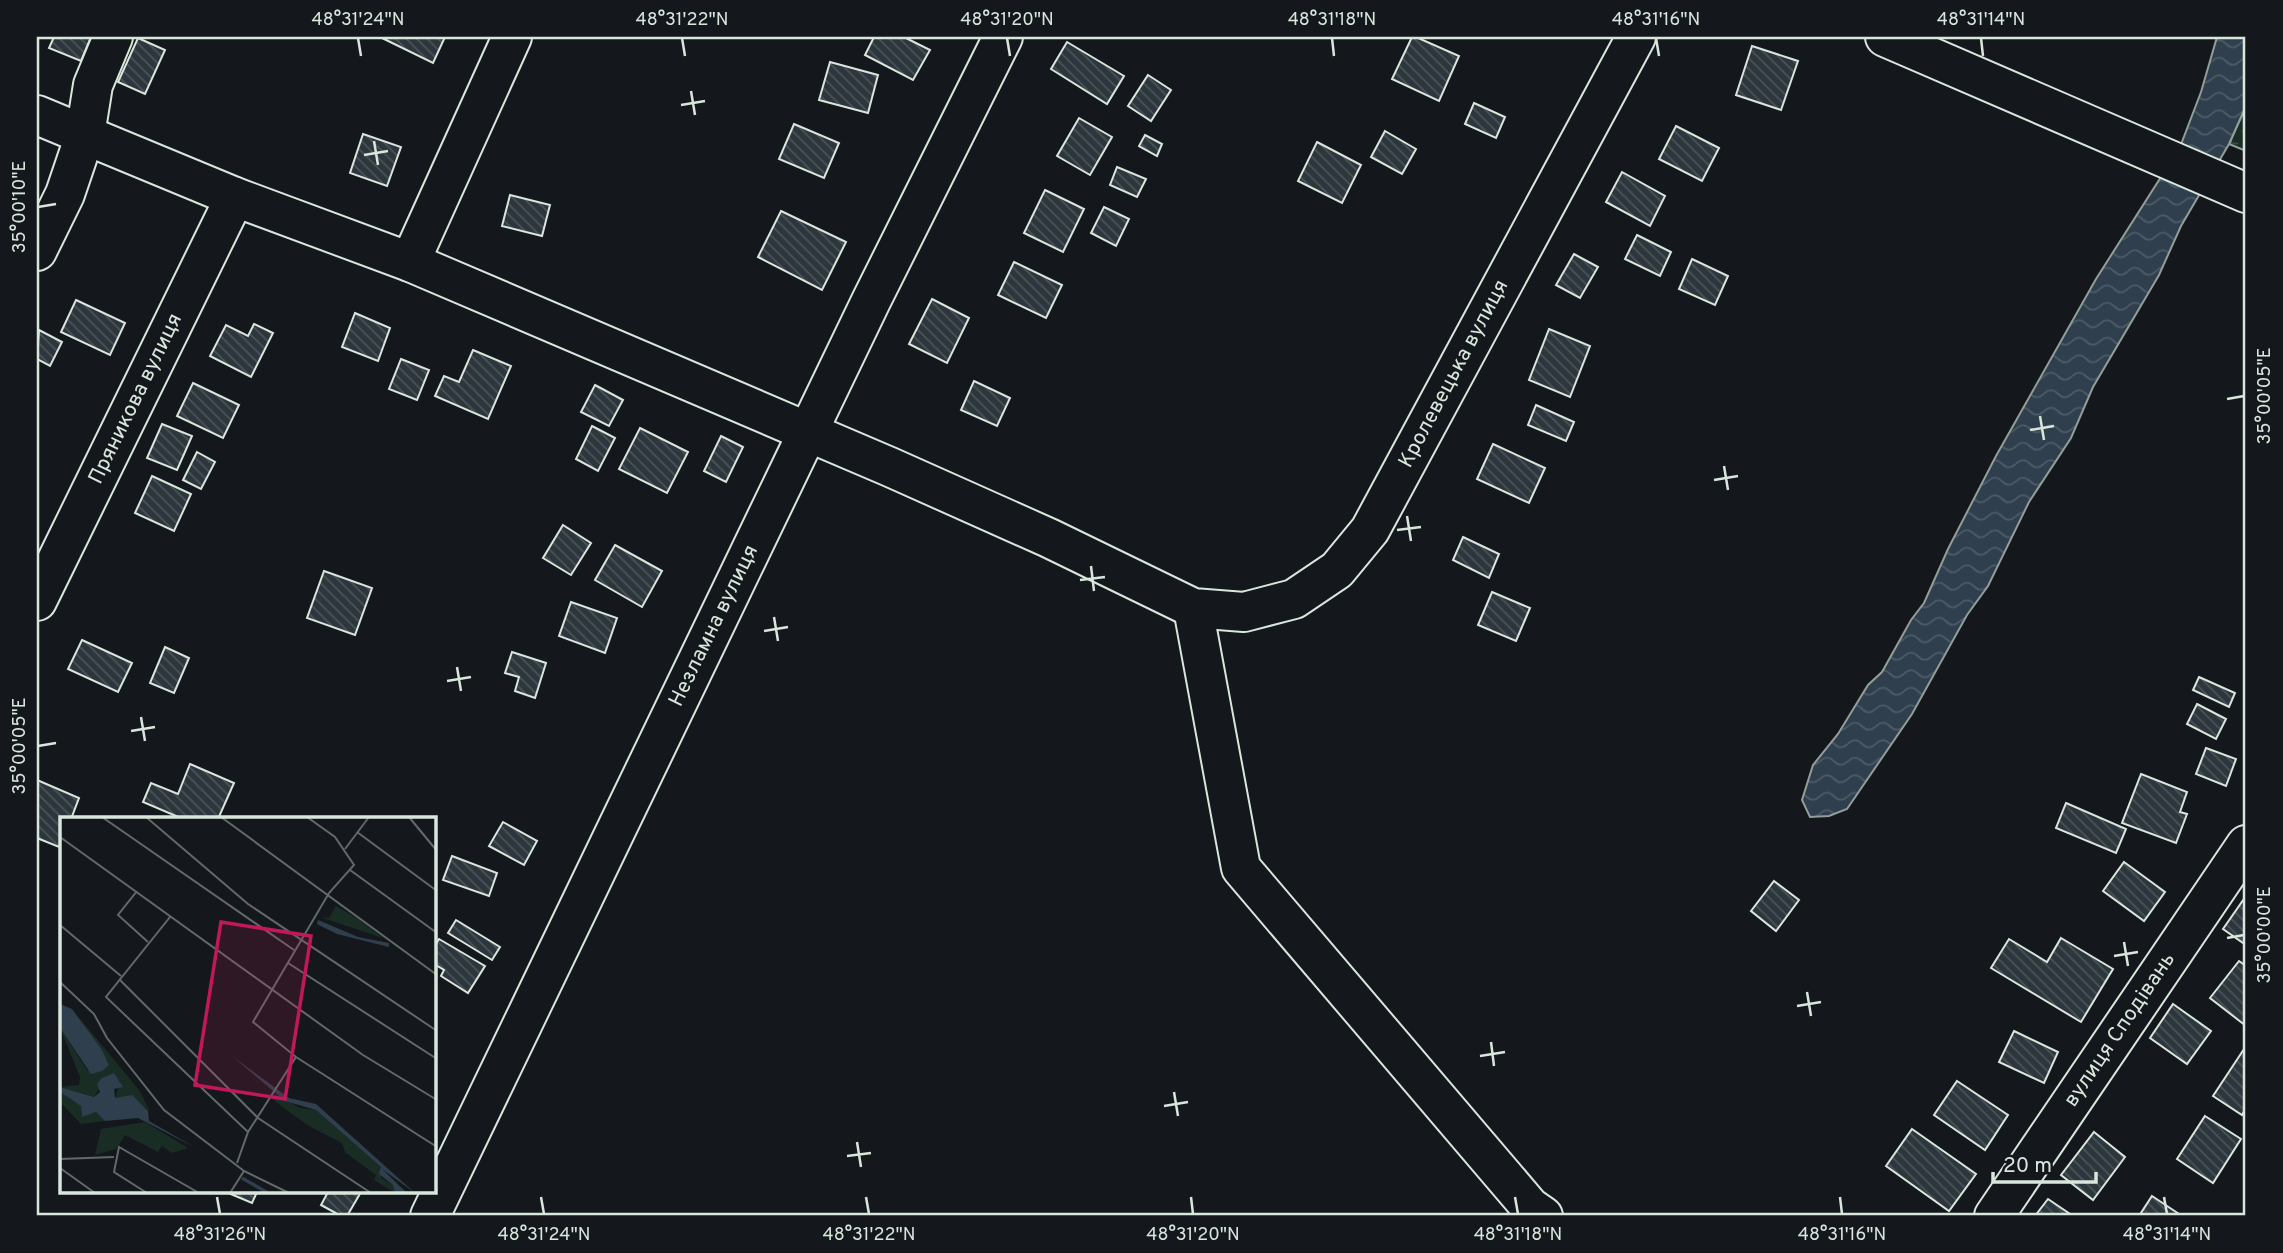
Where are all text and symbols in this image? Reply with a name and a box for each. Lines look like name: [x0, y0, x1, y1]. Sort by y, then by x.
text: 48°31'24"N: [312, 9, 404, 32]
text: 48°31'22"N: [636, 9, 728, 32]
text: 48°31'20"N: [960, 9, 1054, 32]
text: 48°31'18"N: [1288, 9, 1376, 32]
text: 48°31'16"N: [1612, 9, 1700, 32]
text: 48°31'14"N: [1937, 9, 2025, 32]
text: 35°00'10"E: [9, 161, 32, 253]
street label: Кролевецька вулиця: [1393, 275, 1515, 473]
street label: Пряникова вулиця: [83, 309, 189, 489]
text: 35°00'05"E: [2254, 348, 2277, 444]
street label: Незламна вулиця: [663, 541, 765, 711]
text: 35°00'05"E: [9, 698, 32, 794]
inset map: [60, 817, 436, 1194]
text: 35°00'00"E: [2254, 886, 2277, 984]
street label: вулиця Сподівань: [2058, 948, 2182, 1112]
scale bar: [1993, 1141, 2096, 1185]
text: 20 m: [2003, 1153, 2052, 1180]
text: 48°31'26"N: [174, 1224, 266, 1247]
text: 48°31'24"N: [498, 1224, 590, 1247]
text: 48°31'22"N: [823, 1224, 915, 1247]
text: 48°31'20"N: [1146, 1224, 1240, 1247]
text: 48°31'18"N: [1474, 1224, 1562, 1247]
text: 48°31'16"N: [1798, 1224, 1886, 1247]
text: 48°31'14"N: [2123, 1224, 2211, 1247]

